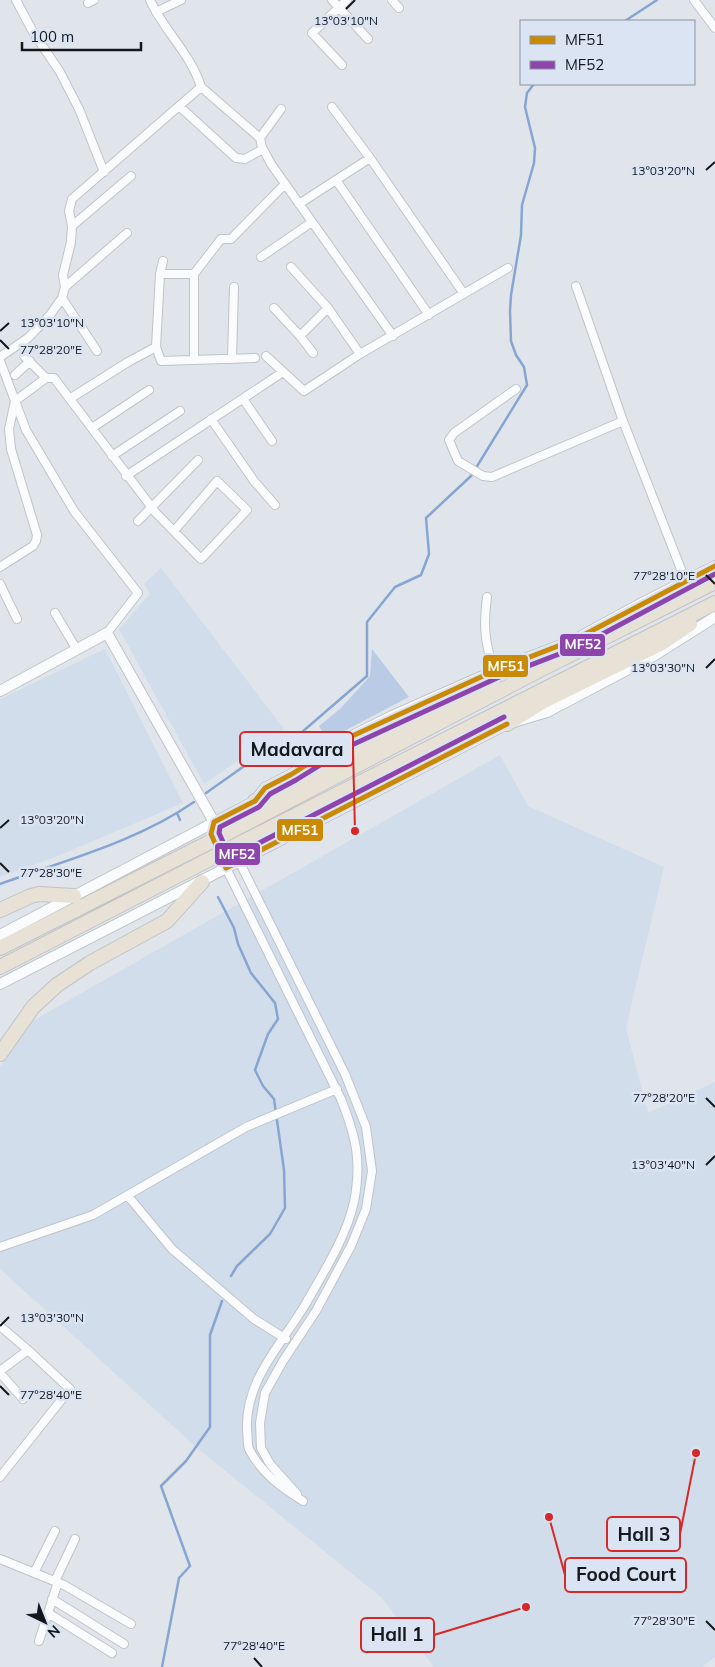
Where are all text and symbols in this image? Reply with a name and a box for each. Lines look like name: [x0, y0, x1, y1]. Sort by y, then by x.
text: 13°03'10"N: [314, 13, 378, 28]
scale bar: [22, 20, 141, 52]
legend: [520, 20, 695, 85]
text: 100 m: [30, 27, 74, 46]
text: MF51: [565, 30, 604, 49]
text: MF52: [565, 55, 604, 74]
text: 13°03'20"N: [631, 163, 695, 178]
text: 13°03'10"N: [20, 315, 84, 330]
text: 77°28'20"E: [20, 342, 82, 357]
text: 77°28'10"E: [633, 568, 695, 583]
line badge: MF52: [559, 633, 606, 657]
text: MF52: [565, 635, 602, 653]
line badge: MF51: [482, 654, 529, 678]
text: MF51: [488, 657, 525, 675]
text: 13°03'30"N: [631, 660, 695, 675]
callout: Madavara: [240, 732, 353, 766]
text: Madavara: [251, 737, 343, 761]
text: 13°03'20"N: [20, 812, 84, 827]
line badge: MF51: [276, 818, 324, 842]
text: MF51: [282, 821, 319, 839]
line badge: MF52: [214, 842, 261, 866]
text: MF52: [219, 845, 256, 863]
text: 77°28'30"E: [20, 865, 82, 880]
text: 77°28'20"E: [633, 1090, 695, 1105]
text: 13°03'40"N: [631, 1157, 695, 1172]
text: 13°03'30"N: [20, 1310, 84, 1325]
text: 77°28'40"E: [20, 1387, 82, 1402]
callout: Hall 3: [607, 1517, 680, 1551]
text: Hall 3: [617, 1522, 671, 1546]
callout: Food Court: [565, 1558, 686, 1592]
text: Food Court: [576, 1562, 676, 1586]
north arrow: [20, 1597, 70, 1647]
text: 77°28'30"E: [633, 1613, 695, 1628]
callout: Hall 1: [361, 1618, 434, 1652]
text: N: [44, 1621, 64, 1642]
text: Hall 1: [370, 1622, 424, 1646]
text: 77°28'40"E: [223, 1638, 285, 1653]

